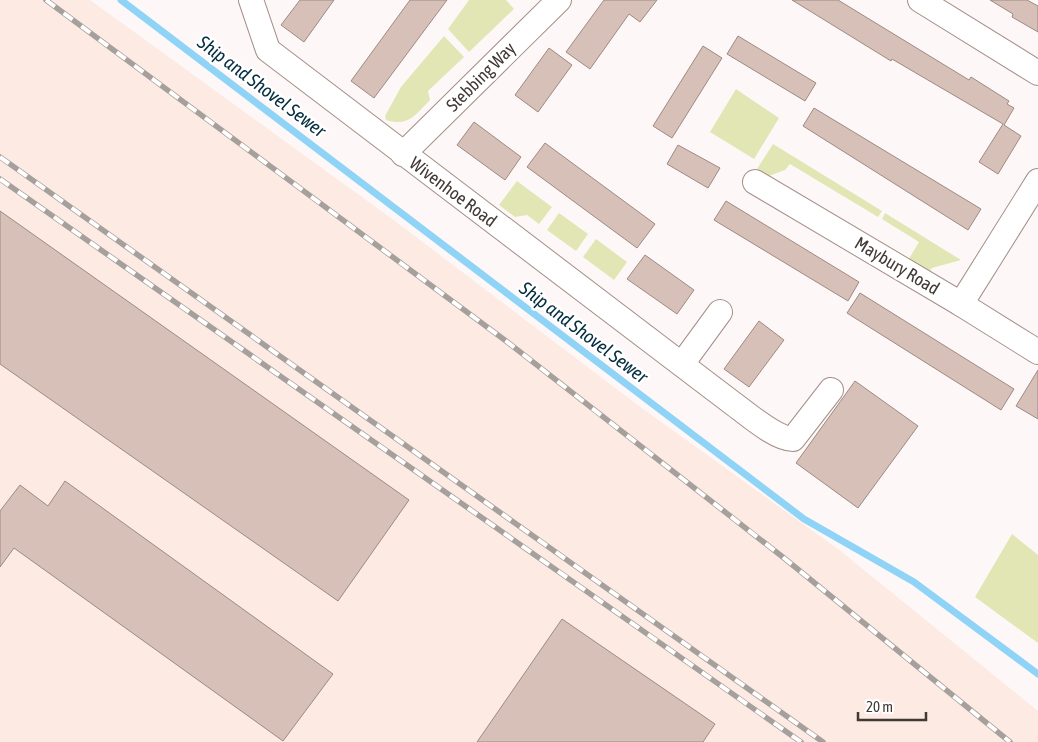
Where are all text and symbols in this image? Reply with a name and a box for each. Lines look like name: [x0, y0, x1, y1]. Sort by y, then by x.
water label: Ship and Shovel Sewer: [193, 30, 331, 142]
street label: Stebbing Way: [442, 38, 520, 116]
street label: Wivenhoe Road: [406, 152, 501, 231]
street label: Maybury Road: [851, 232, 943, 299]
water label: Ship and Shovel Sewer: [515, 276, 653, 388]
scale bar: [858, 690, 926, 722]
text: 20 m: [866, 698, 893, 715]

